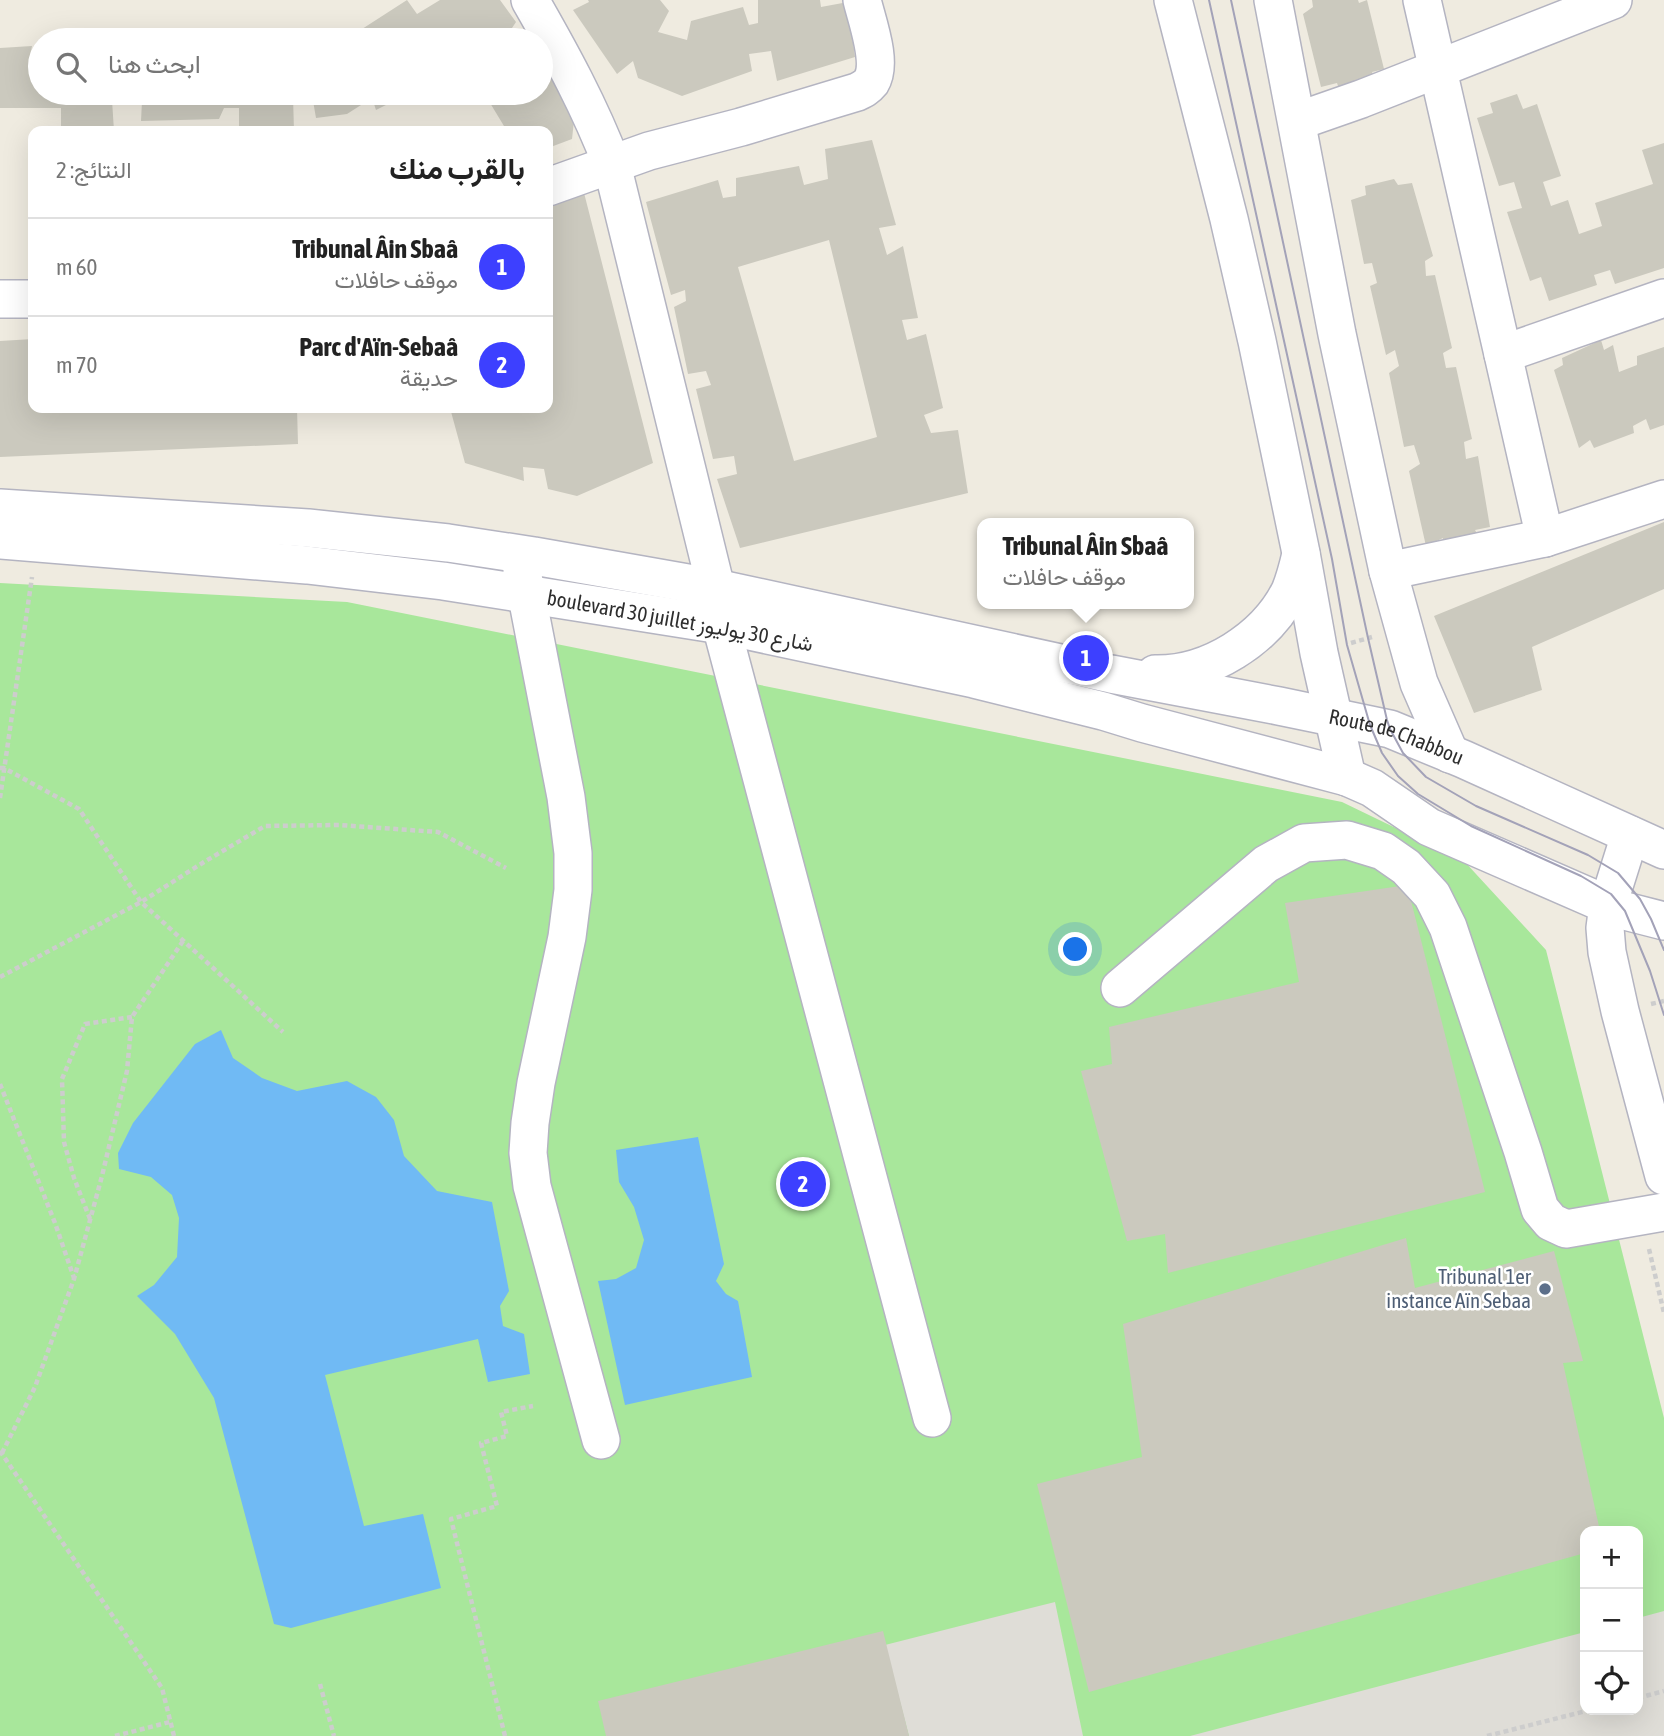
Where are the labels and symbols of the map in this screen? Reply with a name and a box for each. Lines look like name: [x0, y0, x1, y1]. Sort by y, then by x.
street label: boulevard 30 juillet شارع 30 يوليوز: [545, 585, 815, 658]
pin: 1: [1063, 632, 1109, 684]
street label: Route de Chabbou: [1327, 704, 1467, 769]
your location: [1058, 932, 1092, 966]
pin: 2: [780, 1158, 826, 1210]
place label: Tribunal 1er instance Aïn Sebaa: [1386, 1264, 1532, 1312]
marker: Tribunal 1er instance Aïn Sebaa: [1537, 1281, 1553, 1297]

